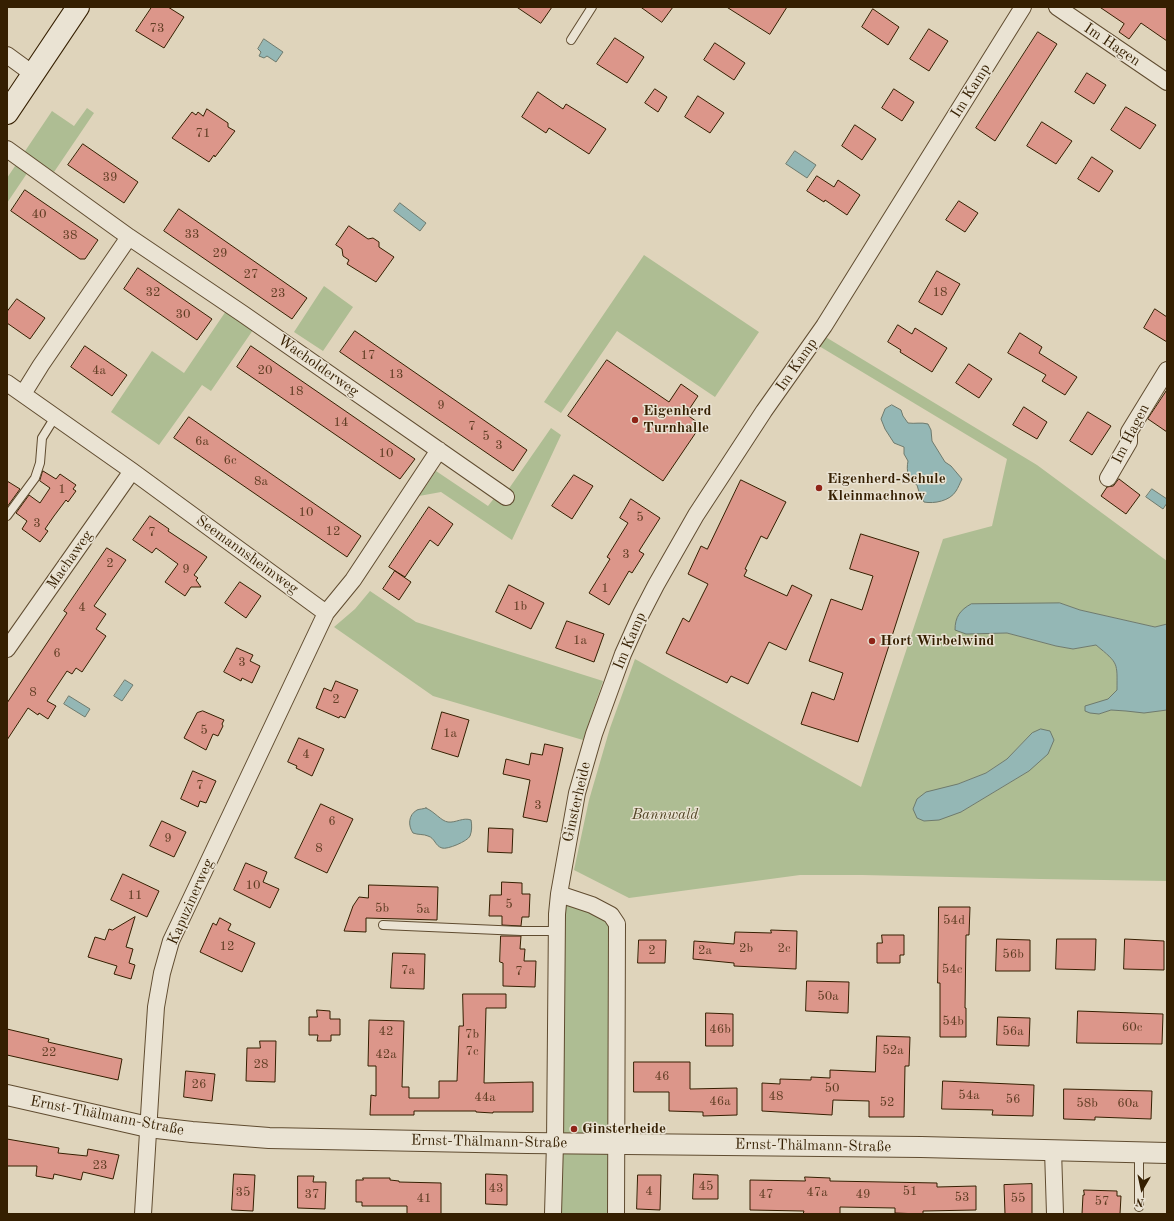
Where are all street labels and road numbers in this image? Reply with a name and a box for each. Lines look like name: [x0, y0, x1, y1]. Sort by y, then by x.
street label: Im Hagen: [1080, 20, 1144, 70]
street label: Im Kamp: [947, 61, 995, 121]
street label: Wacholderweg: [274, 331, 362, 401]
street label: Im Kamp: [772, 335, 822, 395]
street label: Im Hagen: [1108, 401, 1154, 467]
street label: Seemannsheimweg: [192, 512, 302, 598]
street label: Machaweg: [43, 527, 97, 593]
street label: Im Kamp: [610, 610, 650, 672]
street label: Ginsterheide: [559, 760, 595, 844]
street label: Kapuzinerweg: [164, 856, 218, 948]
street label: Ernst-Thälmann-Straße: [29, 1092, 185, 1140]
street label: Ernst-Thälmann-Straße: [411, 1132, 567, 1152]
street label: Ernst-Thälmann-Straße: [735, 1136, 891, 1156]

